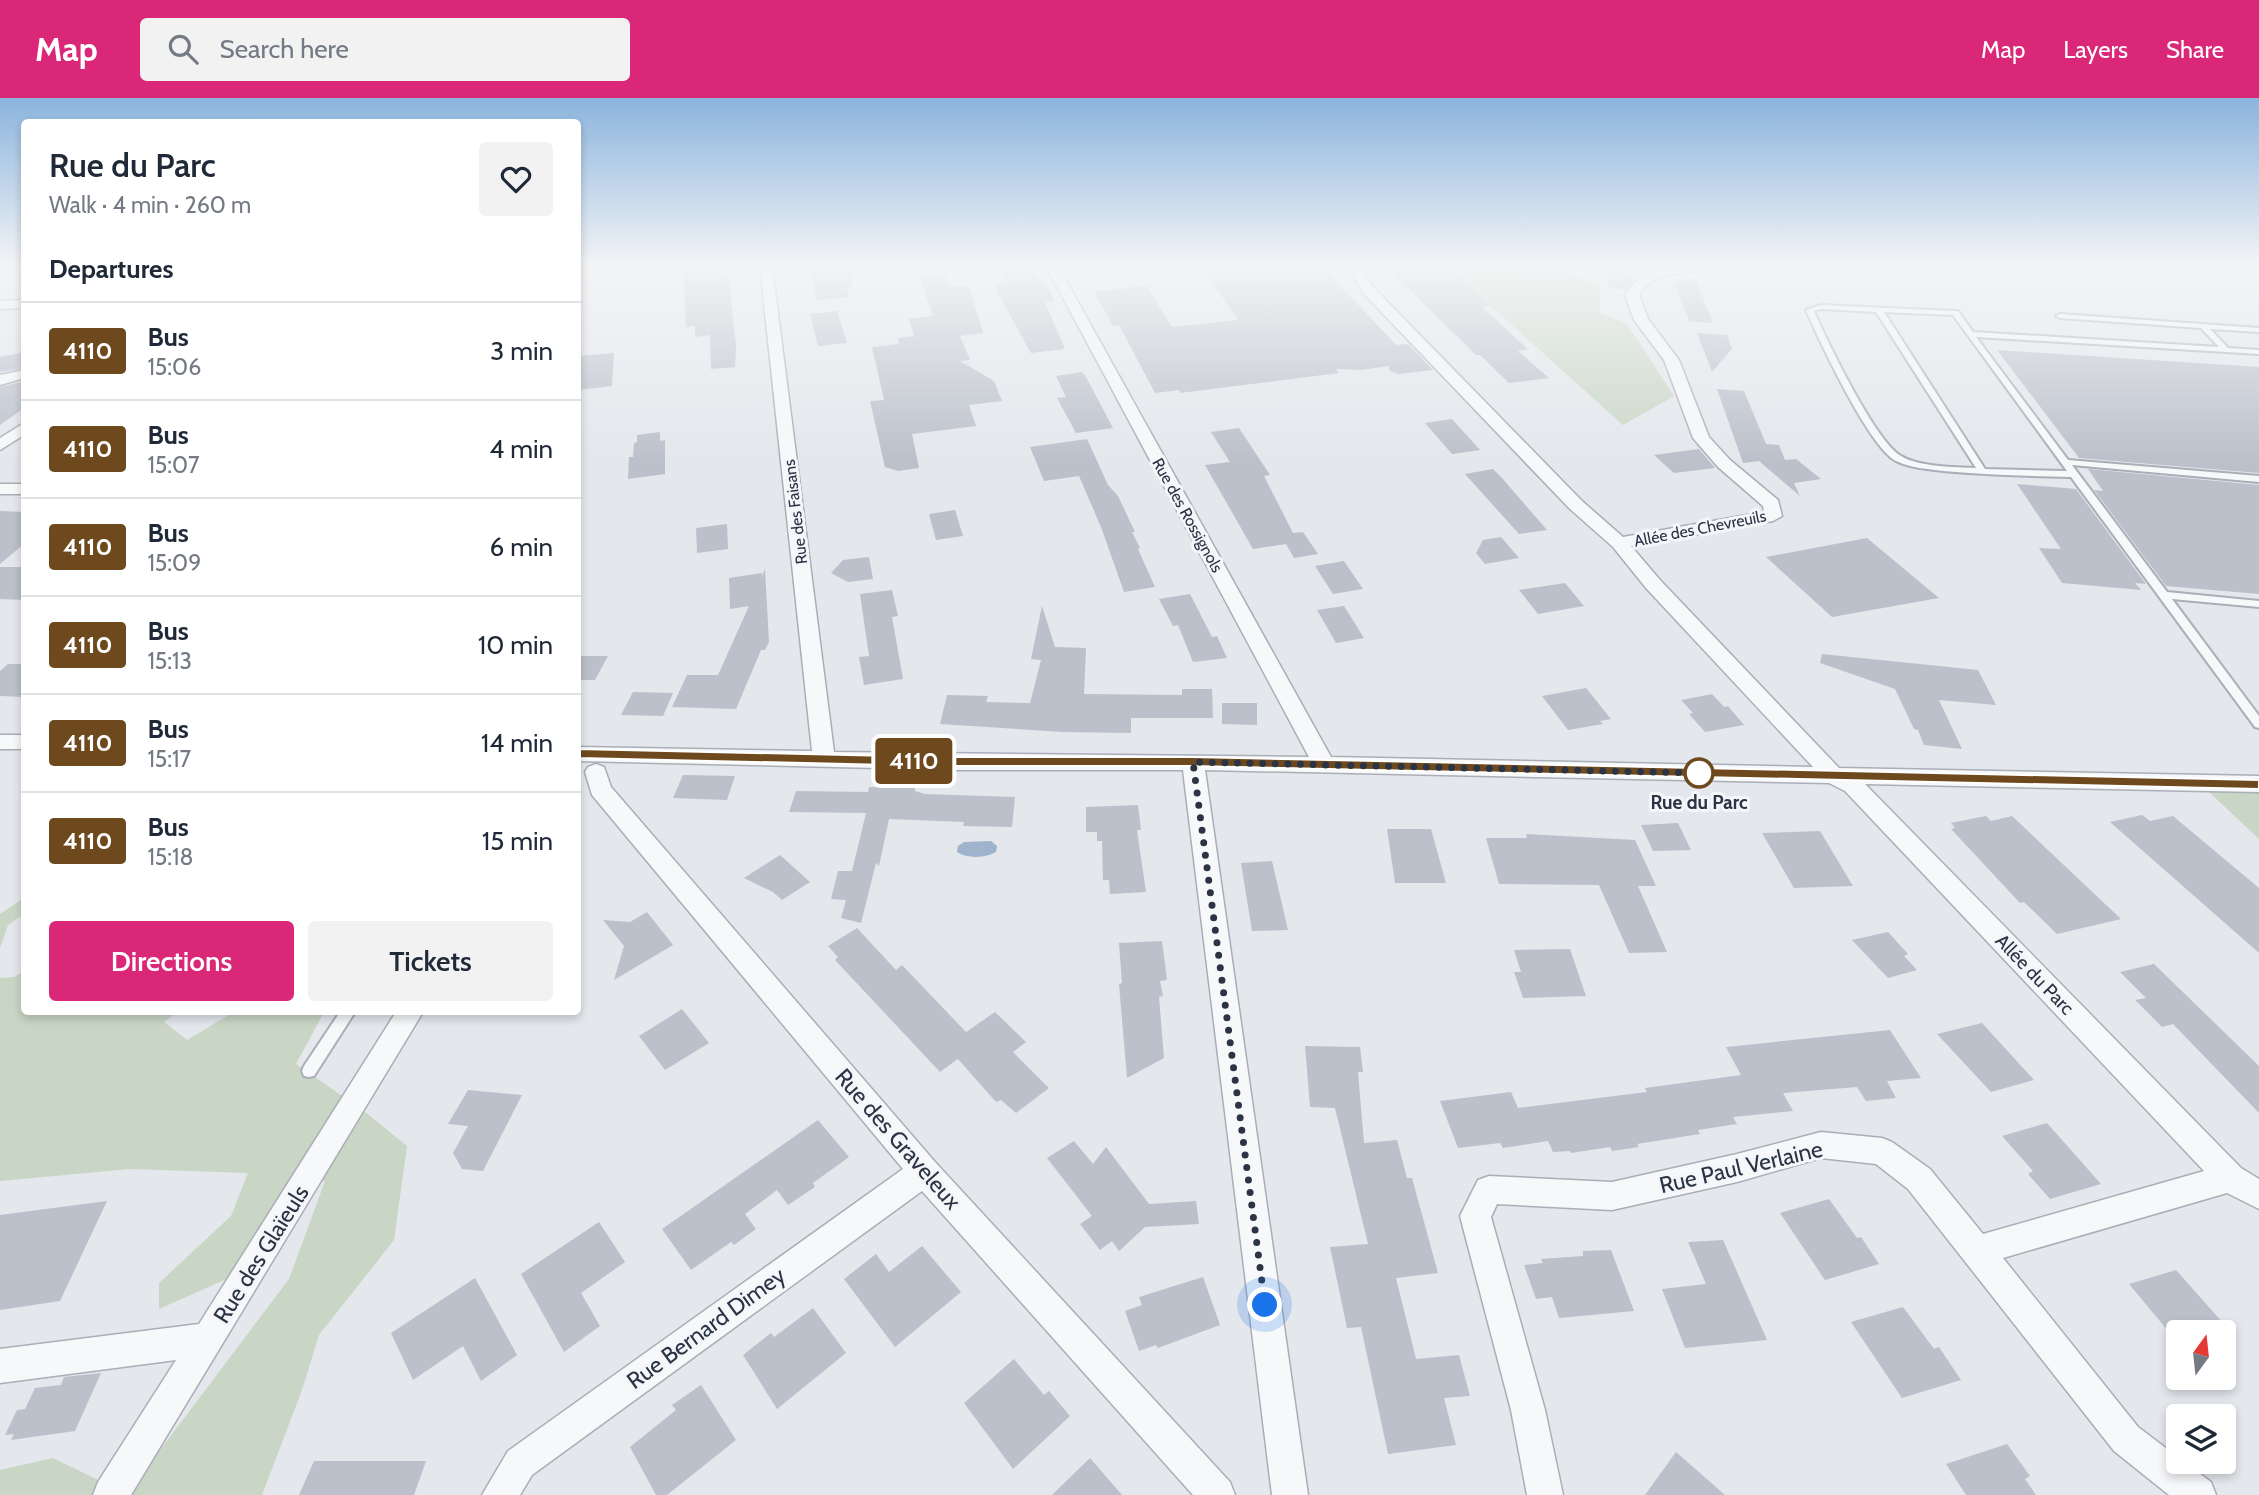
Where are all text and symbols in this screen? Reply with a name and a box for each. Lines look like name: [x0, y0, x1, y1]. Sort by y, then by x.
search box: [140, 18, 630, 81]
text: Map: [35, 29, 98, 69]
icon: search: [164, 30, 202, 68]
text: Search here: [220, 33, 349, 65]
text: Map: [1981, 35, 2025, 64]
text: Layers: [2063, 35, 2128, 64]
text: Share: [2166, 35, 2224, 64]
button: heart: [479, 142, 553, 216]
text: Rue du Parc: [49, 145, 216, 185]
text: Walk · 4 min · 260 m: [49, 191, 251, 219]
text: Departures: [49, 253, 173, 285]
text: Bus: [147, 321, 189, 353]
text: 3 min: [490, 335, 553, 367]
text: 4110: [63, 336, 112, 365]
text: 15:06: [147, 353, 201, 381]
text: Bus: [147, 419, 189, 451]
text: 4 min: [489, 433, 553, 465]
text: 4110: [63, 434, 112, 463]
text: 15:07: [147, 451, 199, 479]
street label: Rue des Rossignols: [1148, 455, 1227, 576]
street label: Rue des Faisans: [780, 458, 811, 565]
street label: Allée des Chevreuils: [1632, 506, 1768, 551]
text: Bus: [147, 517, 189, 549]
text: 6 min: [490, 531, 553, 563]
text: 4110: [63, 532, 112, 561]
text: 15:09: [147, 549, 201, 577]
text: Bus: [147, 615, 189, 647]
text: 10 min: [478, 629, 553, 661]
text: 4110: [63, 630, 112, 659]
text: 15:13: [147, 647, 192, 675]
text: Bus: [147, 713, 189, 745]
text: 14 min: [481, 727, 553, 759]
text: 4110: [63, 728, 112, 757]
line badge: 4110: [865, 738, 963, 784]
text: 15:17: [147, 745, 191, 773]
text: 4110: [889, 746, 939, 775]
marker: Rue du Parc: [1684, 758, 1714, 788]
place label: Rue du Parc: [1650, 791, 1748, 814]
text: Bus: [147, 811, 189, 843]
text: 15 min: [482, 825, 553, 857]
text: 4110: [63, 826, 112, 855]
text: 15:18: [147, 843, 194, 871]
button: Directions: [49, 921, 294, 1001]
button: Tickets: [308, 921, 553, 1001]
street label: Allée du Parc: [1991, 929, 2079, 1020]
street label: Rue des Graveleux: [829, 1063, 967, 1215]
street label: Rue Paul Verlaine: [1657, 1135, 1826, 1199]
street label: Rue des Glaïeuls: [207, 1180, 315, 1328]
street label: Rue Bernard Dimey: [621, 1261, 791, 1395]
your location: [1247, 1287, 1282, 1322]
north arrow: [2166, 1320, 2236, 1390]
map controls: [2166, 1320, 2236, 1474]
button: layers: [2166, 1404, 2236, 1474]

